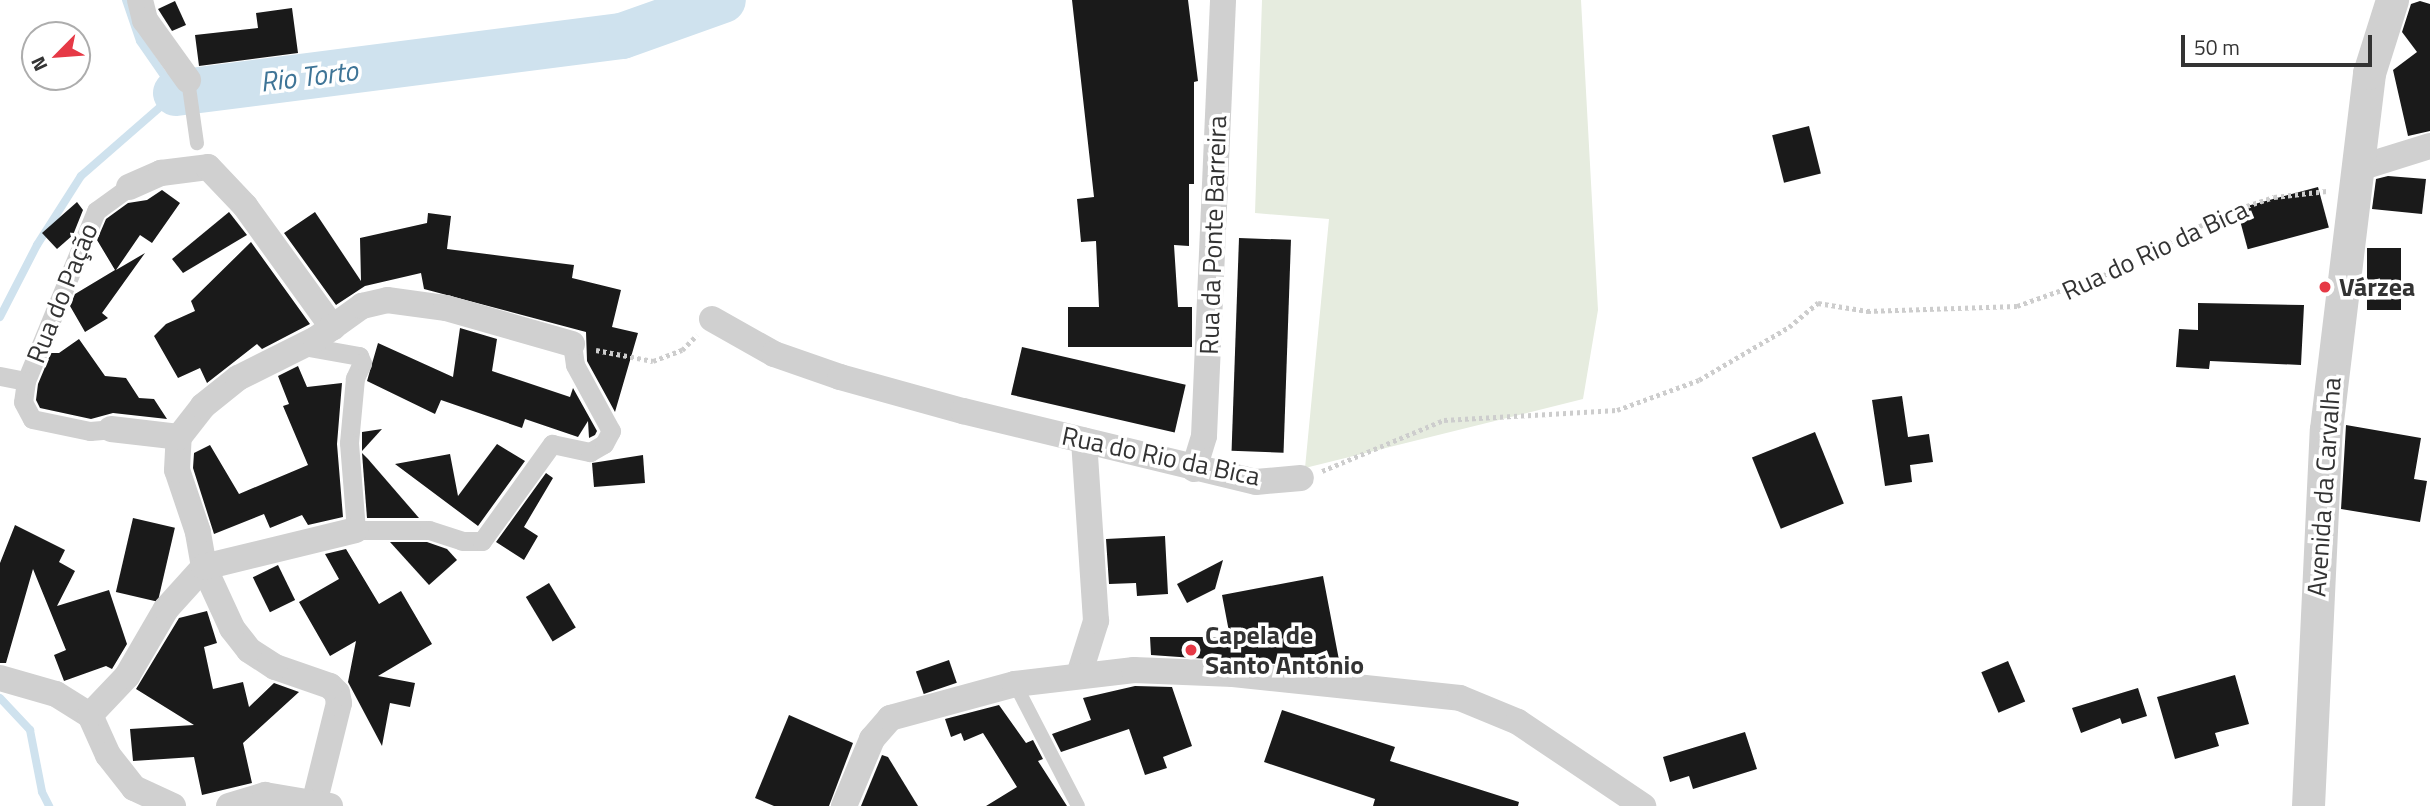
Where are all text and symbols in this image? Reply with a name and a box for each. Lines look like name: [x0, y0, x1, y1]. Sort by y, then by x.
north arrow: [21, 21, 91, 91]
scale bar: [2185, 21, 2376, 65]
text: 50 m: [2194, 31, 2240, 63]
text: N: [22, 52, 54, 76]
water label: Rio Torto: [258, 53, 360, 99]
street label: Rua da Ponte Barreira: [1193, 115, 1233, 355]
street label: Rua do Rio da Bica: [2057, 193, 2253, 307]
street label: Rua do Pação: [20, 219, 104, 367]
place label: Várzea: [2339, 271, 2415, 303]
marker: Várzea: [2317, 279, 2333, 295]
street label: Avenida da Carvalha: [2301, 376, 2347, 598]
street label: Rua do Rio da Bica: [1059, 420, 1263, 492]
place label: Capela de Santo António: [1205, 619, 1364, 680]
marker: Capela de Santo António: [1183, 642, 1199, 658]

